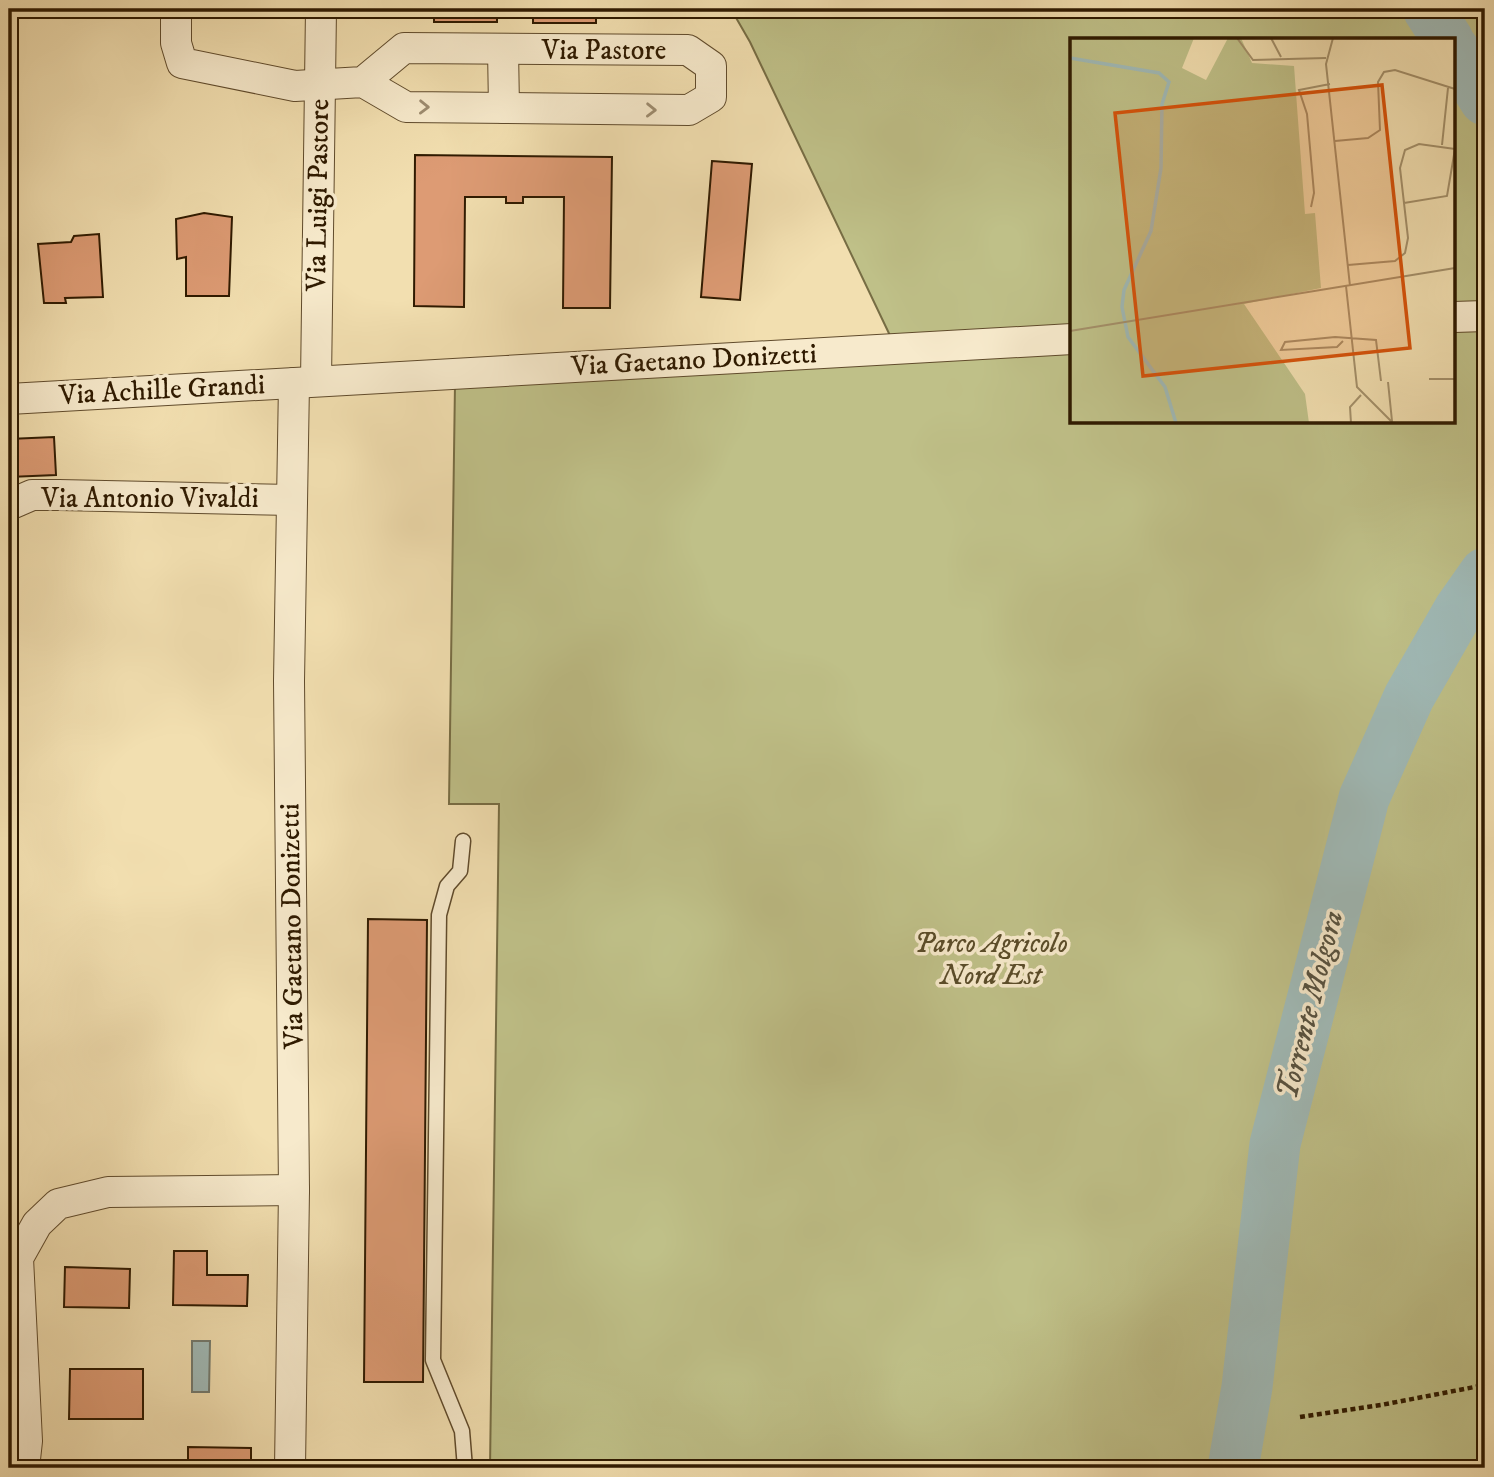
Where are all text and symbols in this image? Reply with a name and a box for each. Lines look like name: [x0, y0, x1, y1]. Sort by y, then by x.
street label: Via Pastore: [541, 33, 666, 68]
inset map: [1070, 38, 1456, 424]
street label: Via Luigi Pastore: [299, 99, 337, 292]
one-way arrow: [419, 99, 430, 115]
one-way arrow: [646, 102, 657, 117]
street label: Via Gaetano Donizetti: [569, 336, 818, 384]
street label: Via Achille Grandi: [57, 367, 266, 413]
street label: Via Antonio Vivaldi: [40, 481, 259, 516]
street label: Via Gaetano Donizetti: [272, 803, 312, 1050]
water label: Torrente Molgora: [1270, 907, 1352, 1103]
park label: Parco Agricolo Nord Est: [914, 926, 1068, 993]

